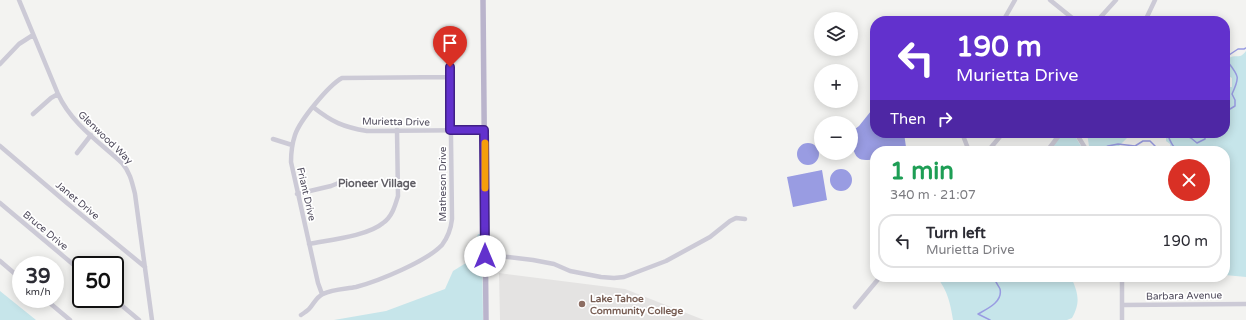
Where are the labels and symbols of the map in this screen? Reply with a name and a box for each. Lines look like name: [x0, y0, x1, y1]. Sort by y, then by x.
pin: [433, 26, 467, 67]
street label: Glenwood Way: [76, 109, 136, 167]
street label: Murietta Drive: [362, 115, 430, 129]
street label: Matheson Drive: [437, 146, 449, 221]
street label: Friant Drive: [294, 166, 318, 223]
district label: Pioneer Village: [338, 177, 417, 191]
street label: Janet Drive: [53, 179, 102, 223]
street label: Bruce Drive: [20, 209, 71, 253]
position arrow: [464, 235, 506, 277]
speed limit sign: 50: [72, 256, 124, 308]
street label: Barbara Avenue: [1146, 289, 1223, 303]
place label: Lake Tahoe Community College: [590, 293, 683, 317]
marker: Lake Tahoe Community College: [577, 299, 587, 309]

